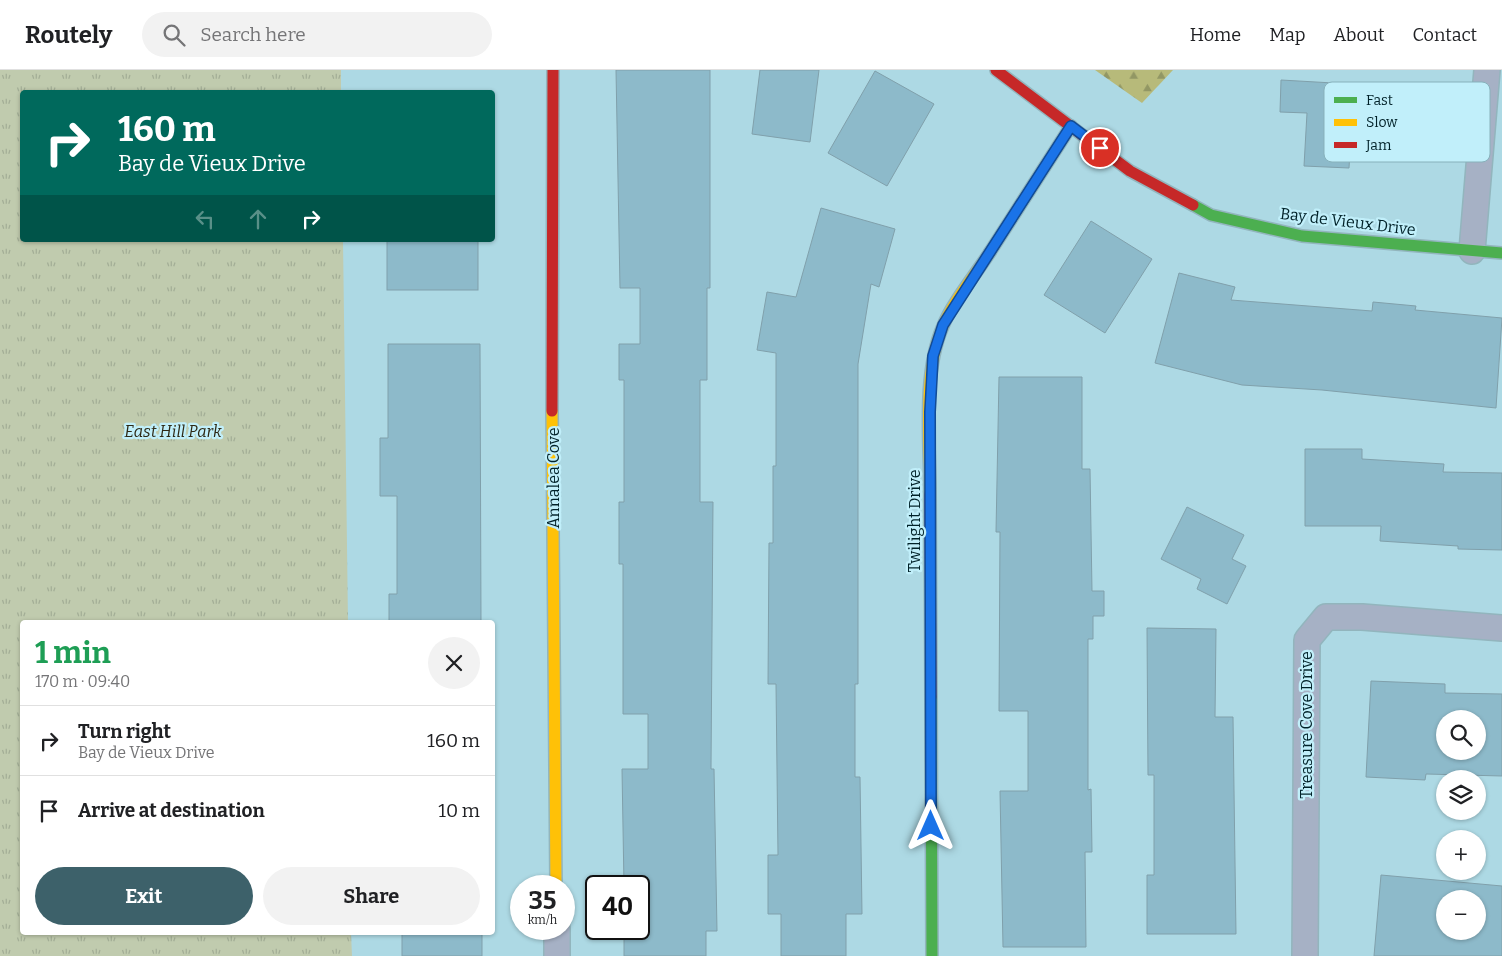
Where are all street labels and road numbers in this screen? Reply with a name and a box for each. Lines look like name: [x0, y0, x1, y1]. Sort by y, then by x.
street label: Bay de Vieux Drive: [1279, 204, 1417, 239]
street label: Annalea Cove: [544, 427, 563, 529]
street label: Twilight Drive: [905, 469, 924, 573]
street label: Treasure Cove Drive: [1297, 651, 1316, 799]

